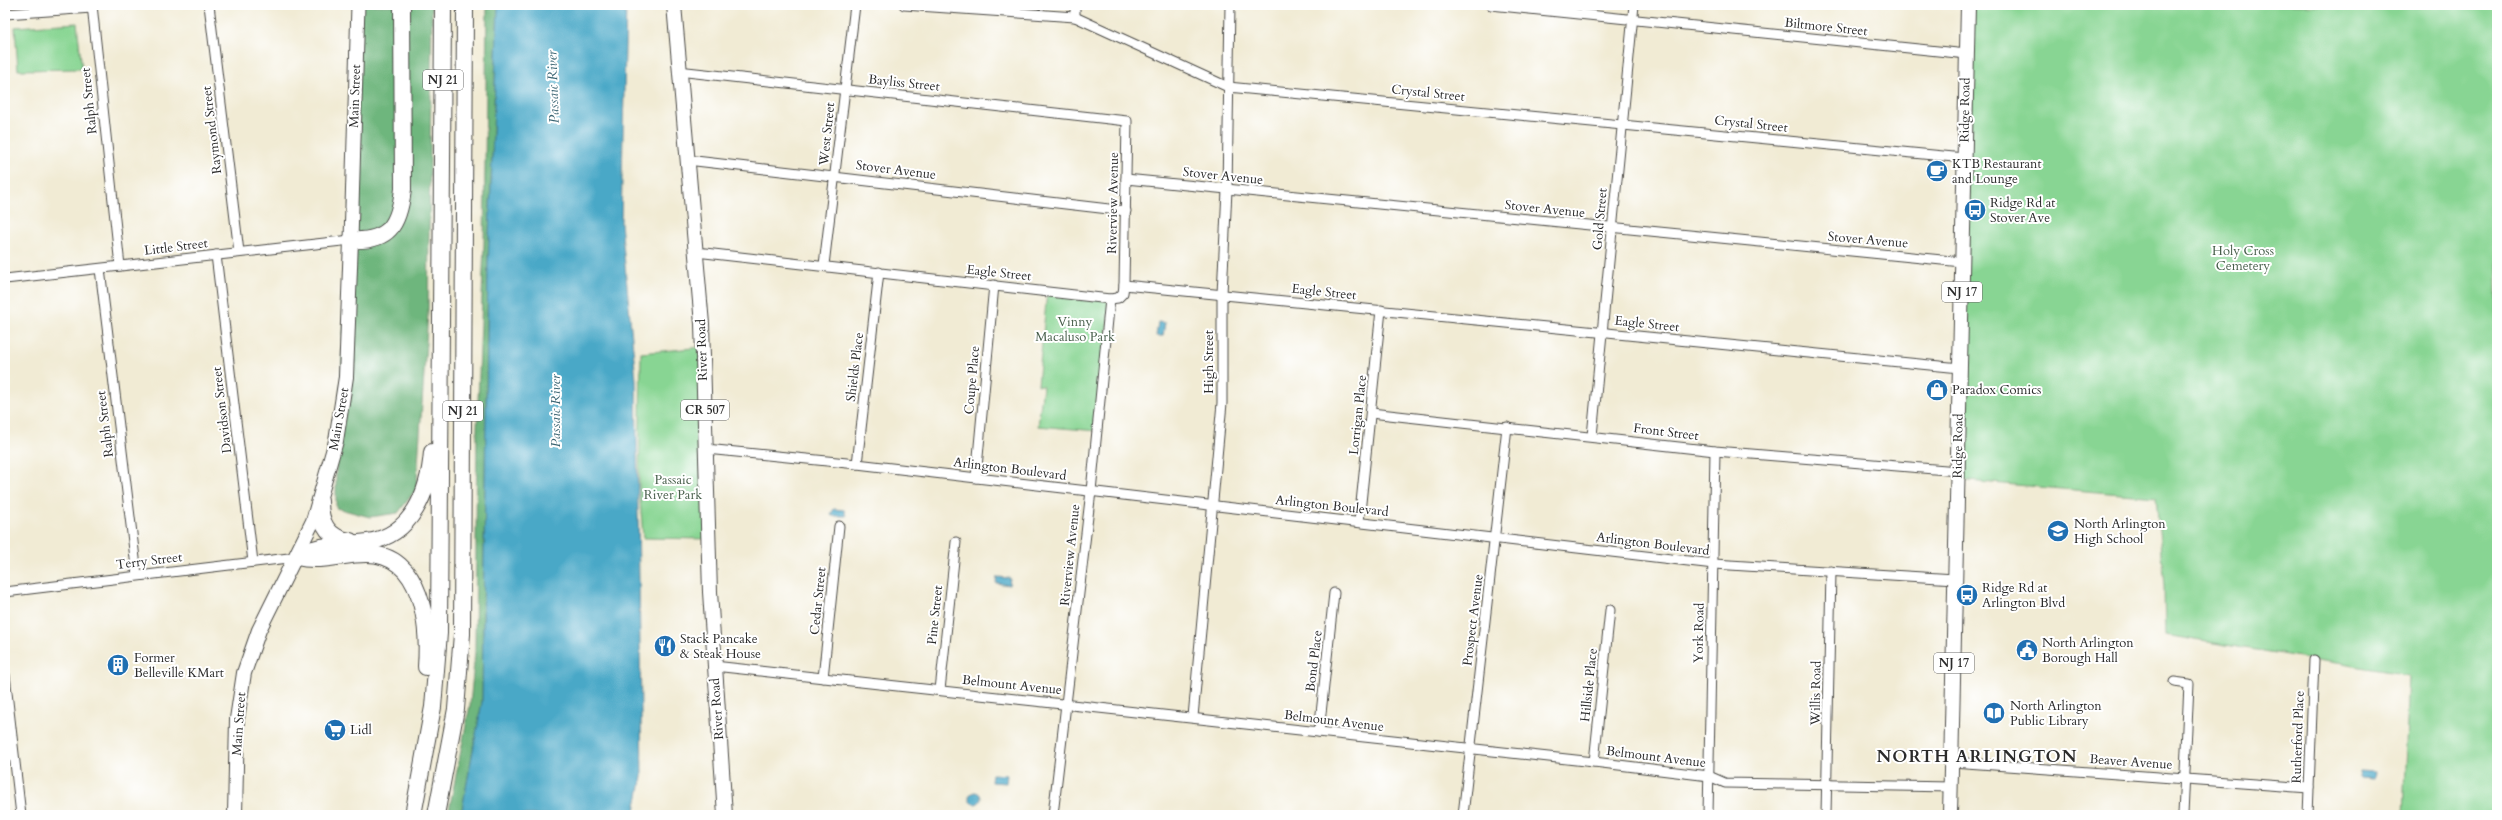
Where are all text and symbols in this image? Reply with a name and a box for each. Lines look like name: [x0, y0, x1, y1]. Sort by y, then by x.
street label: Biltmore Street: [1784, 14, 1868, 40]
water label: Passaic River: [542, 50, 564, 124]
street label: Main Street: [345, 64, 365, 128]
street label: Ralph Street: [77, 67, 101, 135]
road number: NJ 21: [423, 70, 463, 90]
street label: Bayliss Street: [867, 70, 941, 96]
street label: Ridge Road: [1955, 77, 1975, 143]
street label: Crystal Street: [1390, 80, 1466, 106]
street label: Raymond Street: [198, 85, 226, 175]
street label: West Street: [815, 101, 839, 168]
street label: Crystal Street: [1713, 111, 1789, 137]
street label: Riverview Avenue: [1103, 152, 1123, 254]
place label: KTB Restaurant and Lounge: [1952, 155, 2042, 188]
street label: Stover Avenue: [855, 156, 937, 184]
cafe icon: KTB Restaurant and Lounge: [1924, 158, 1950, 184]
street label: Stover Avenue: [1182, 163, 1264, 189]
street label: Gold Street: [1588, 187, 1612, 251]
place label: Ridge Rd at Stover Ave: [1990, 194, 2055, 227]
street label: Stover Avenue: [1504, 196, 1586, 222]
bus stop icon: Ridge Rd at Stover Ave: [1962, 197, 1988, 223]
street label: Stover Avenue: [1827, 228, 1909, 252]
street label: Little Street: [143, 234, 209, 260]
park label: Holy Cross Cemetery: [2212, 242, 2274, 275]
street label: Eagle Street: [966, 261, 1032, 285]
street label: Eagle Street: [1291, 280, 1357, 304]
road number: NJ 17: [1942, 282, 1982, 302]
street label: Eagle Street: [1614, 312, 1680, 336]
park label: Vinny Macaluso Park: [1035, 313, 1115, 346]
street label: River Road: [692, 319, 712, 381]
street label: High Street: [1200, 330, 1218, 394]
street label: Shields Place: [842, 331, 868, 403]
street label: Coupe Place: [960, 345, 984, 415]
street label: Davidson Street: [208, 366, 236, 454]
water label: Passaic River: [546, 374, 565, 447]
street label: Lorrigan Place: [1345, 374, 1371, 456]
shop icon: Paradox Comics: [1924, 377, 1950, 403]
place label: Paradox Comics: [1952, 381, 2041, 399]
street label: Main Street: [325, 386, 353, 452]
street label: Ralph Street: [92, 390, 118, 458]
road number: CR 507: [681, 400, 729, 420]
road number: NJ 21: [443, 401, 483, 421]
street label: Ridge Road: [1948, 413, 1968, 479]
street label: Front Street: [1632, 419, 1700, 445]
street label: Arlington Boulevard: [952, 453, 1068, 485]
park label: Passaic River Park: [644, 471, 702, 504]
street label: Arlington Boulevard: [1275, 491, 1390, 521]
street label: Riverview Avenue: [1056, 503, 1084, 607]
place label: North Arlington High School: [2074, 515, 2166, 548]
school or university icon: North Arlington High School: [2045, 518, 2071, 544]
street label: Arlington Boulevard: [1595, 528, 1711, 560]
street label: Terry Street: [115, 548, 183, 574]
street label: Cedar Street: [806, 566, 830, 636]
street label: Prospect Avenue: [1458, 573, 1488, 667]
place label: Ridge Rd at Arlington Blvd: [1982, 579, 2065, 612]
bus stop icon: Ridge Rd at Arlington Blvd: [1954, 582, 1980, 608]
street label: Pine Street: [923, 585, 947, 645]
street label: York Road: [1689, 603, 1709, 663]
street label: Bond Place: [1301, 629, 1327, 693]
place label: Stack Pancake & Steak House: [680, 630, 761, 663]
restaurant icon: Stack Pancake & Steak House: [652, 633, 678, 659]
place label: North Arlington Borough Hall: [2042, 634, 2134, 667]
public building icon: North Arlington Borough Hall: [2014, 637, 2040, 663]
street label: Hillside Place: [1576, 647, 1602, 723]
place label: Former Belleville KMart: [134, 649, 224, 682]
building icon: Former Belleville KMart: [105, 652, 131, 678]
road number: NJ 17: [1934, 653, 1974, 673]
street label: Willis Road: [1806, 660, 1826, 727]
street label: Belmount Avenue: [961, 671, 1063, 699]
street label: River Road: [706, 677, 728, 741]
street label: Rutherford Place: [2287, 690, 2309, 784]
street label: Main Street: [228, 692, 250, 756]
place label: North Arlington Public Library: [2010, 697, 2102, 730]
library icon: North Arlington Public Library: [1981, 700, 2007, 726]
street label: Belmount Avenue: [1283, 706, 1385, 736]
supermarket icon: Lidl: [322, 717, 348, 743]
place label: Lidl: [350, 721, 372, 739]
street label: Belmount Avenue: [1605, 742, 1707, 772]
district label: NORTH ARLINGTON: [1877, 745, 2077, 768]
street label: Beaver Avenue: [2089, 750, 2173, 774]

